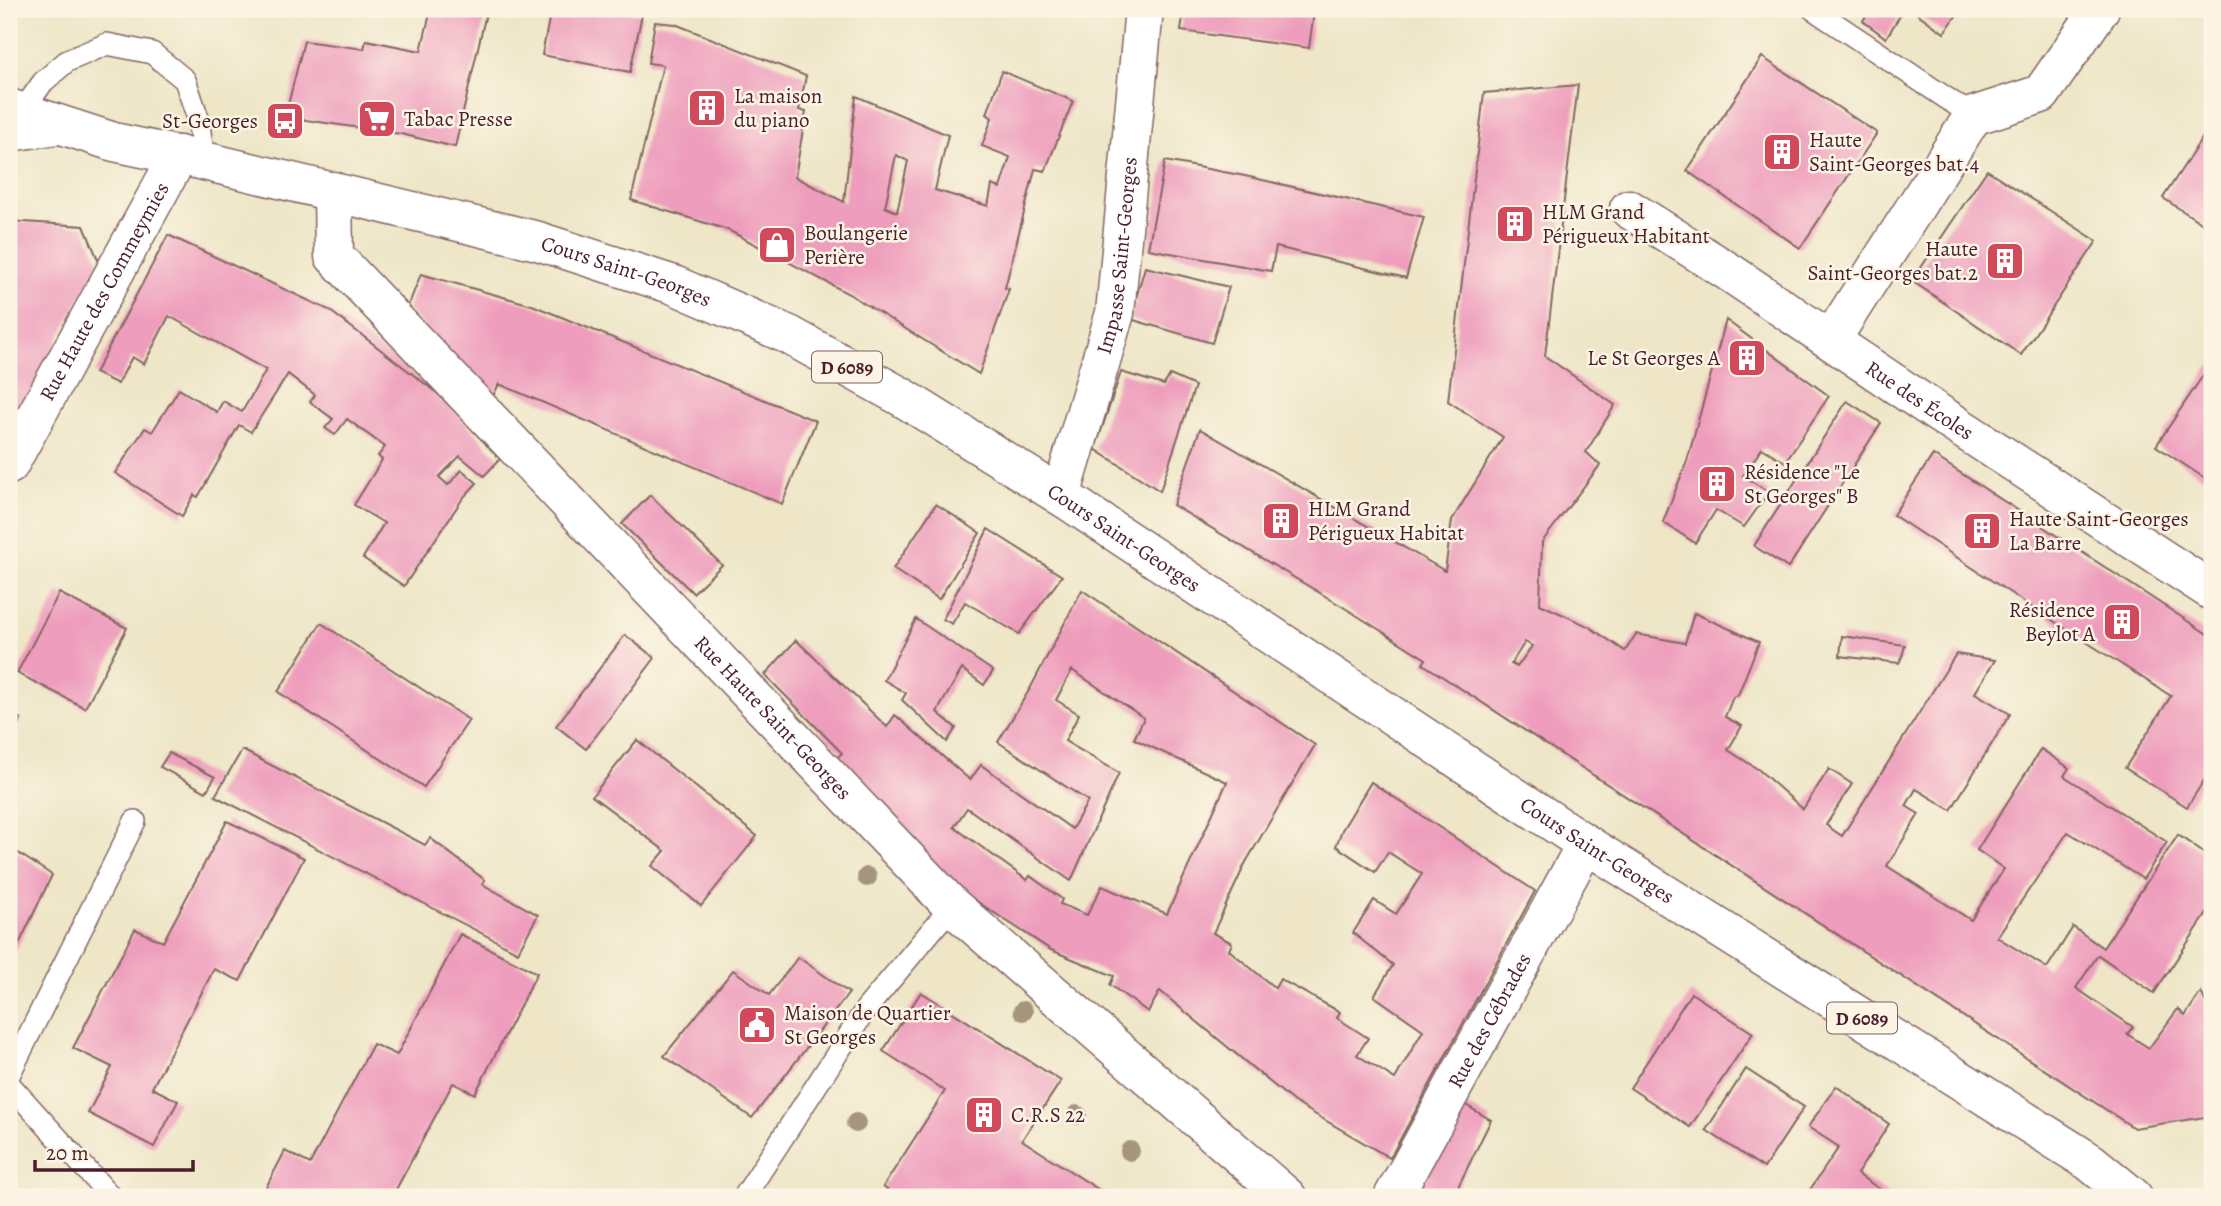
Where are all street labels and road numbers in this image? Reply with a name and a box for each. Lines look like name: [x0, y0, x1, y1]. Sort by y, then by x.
street label: Impasse Saint-Georges: [1090, 156, 1144, 358]
street label: Rue Haute des Commeymies: [33, 177, 176, 406]
street label: Cours Saint-Georges: [538, 229, 716, 314]
road number: D 6089: [812, 352, 882, 382]
street label: Rue des Écoles: [1860, 354, 1979, 447]
street label: Cours Saint-Georges: [1042, 477, 1206, 599]
street label: Rue Haute Saint-Georges: [688, 629, 858, 806]
street label: Cours Saint-Georges: [1515, 790, 1680, 910]
street label: Rue des Cébrades: [1441, 948, 1538, 1093]
road number: D 6089: [1827, 1002, 1897, 1034]

